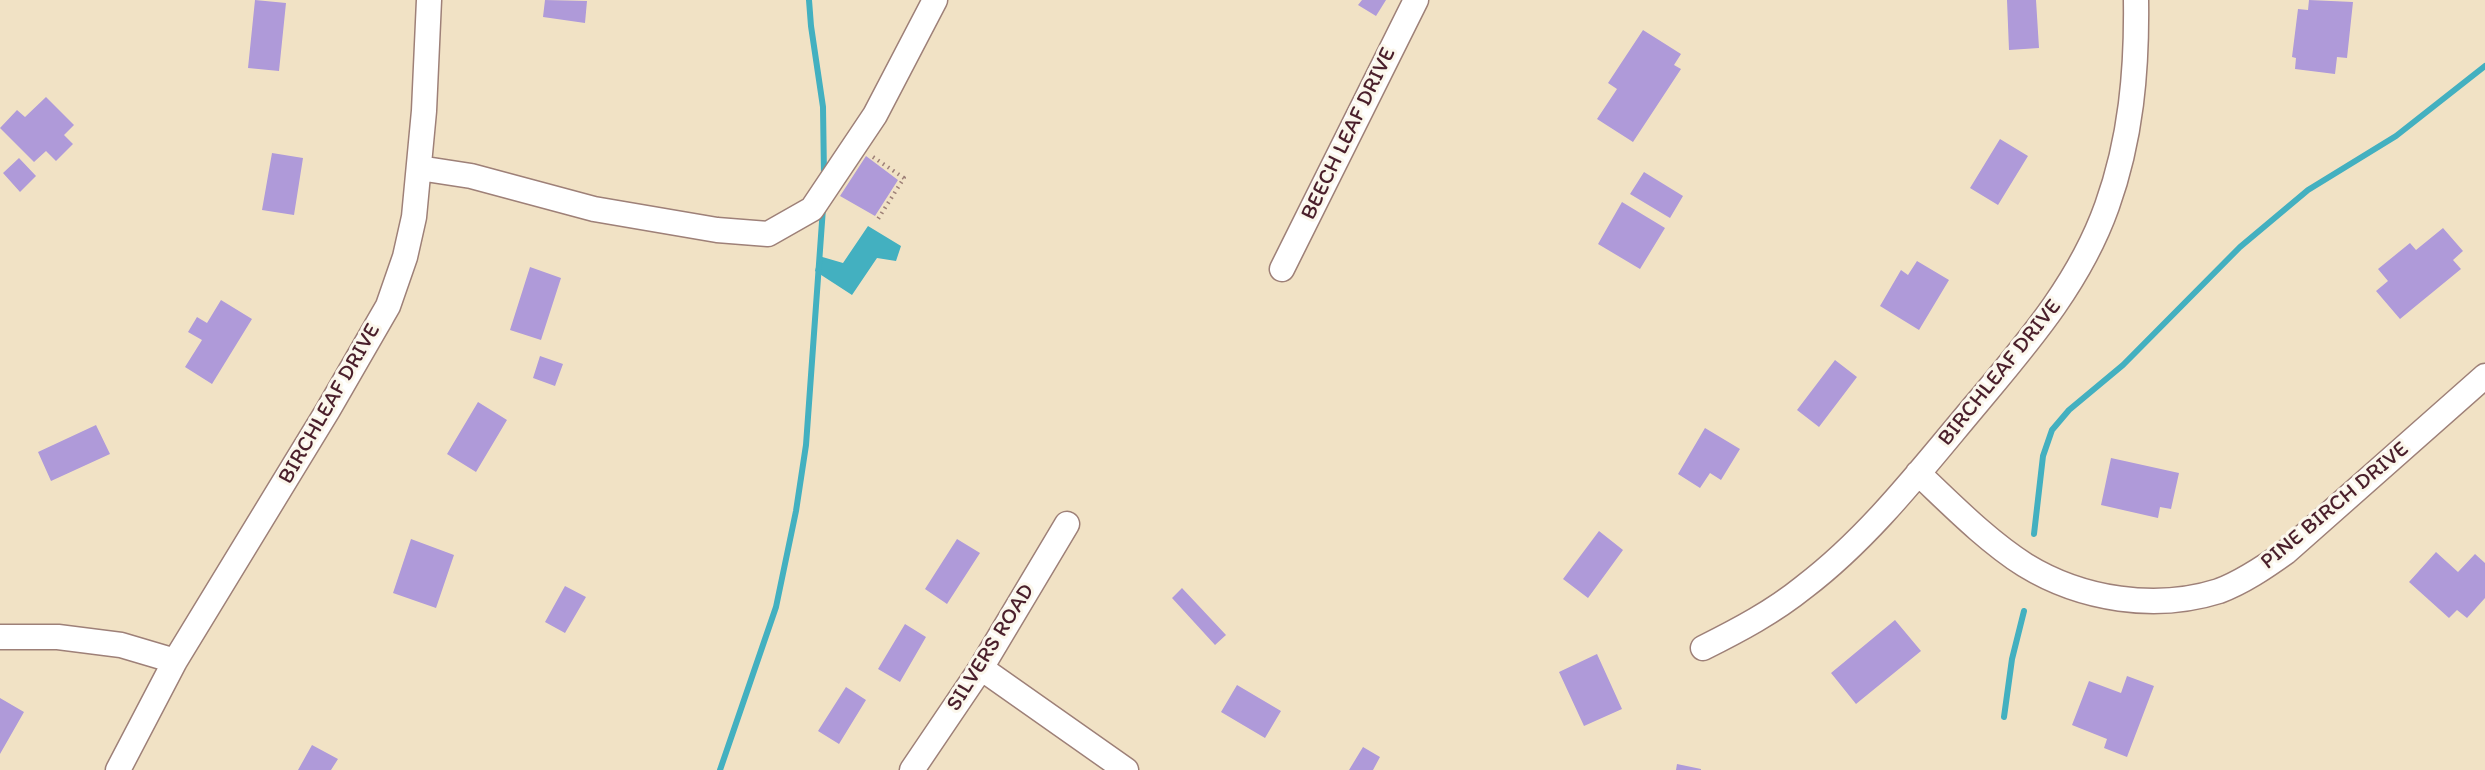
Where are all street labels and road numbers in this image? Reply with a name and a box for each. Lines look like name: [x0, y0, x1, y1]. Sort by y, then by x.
street label: BEECH LEAF DRIVE: [1296, 44, 1402, 224]
street label: BIRCHLEAF DRIVE: [1933, 294, 2067, 452]
street label: BIRCHLEAF DRIVE: [273, 319, 387, 489]
street label: PINE BIRCH DRIVE: [2256, 436, 2414, 576]
street label: SILVERS ROAD: [941, 580, 1041, 716]

